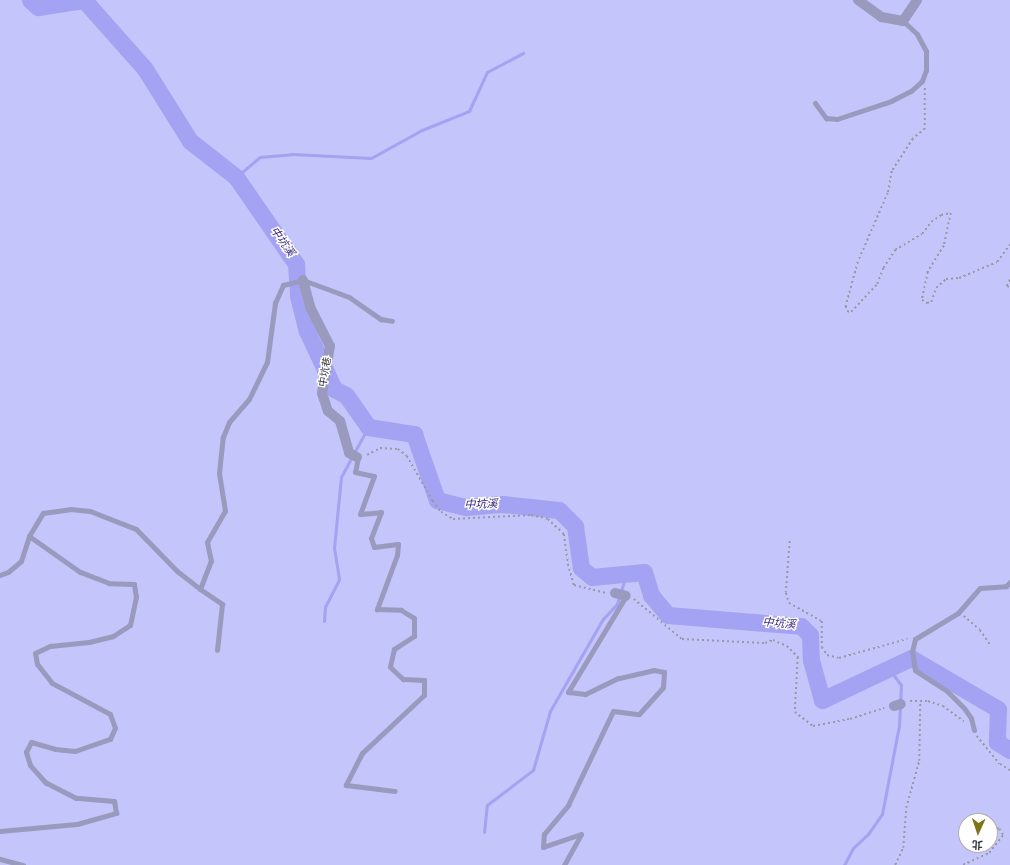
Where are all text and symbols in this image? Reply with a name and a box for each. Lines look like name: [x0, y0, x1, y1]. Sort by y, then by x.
water label: 中坑溪: [267, 225, 297, 259]
street label: 中坑巷: [317, 356, 335, 388]
water label: 中坑溪: [464, 498, 498, 512]
water label: 中坑溪: [762, 616, 796, 632]
north arrow: [958, 813, 998, 853]
text: 北: [972, 838, 983, 851]

